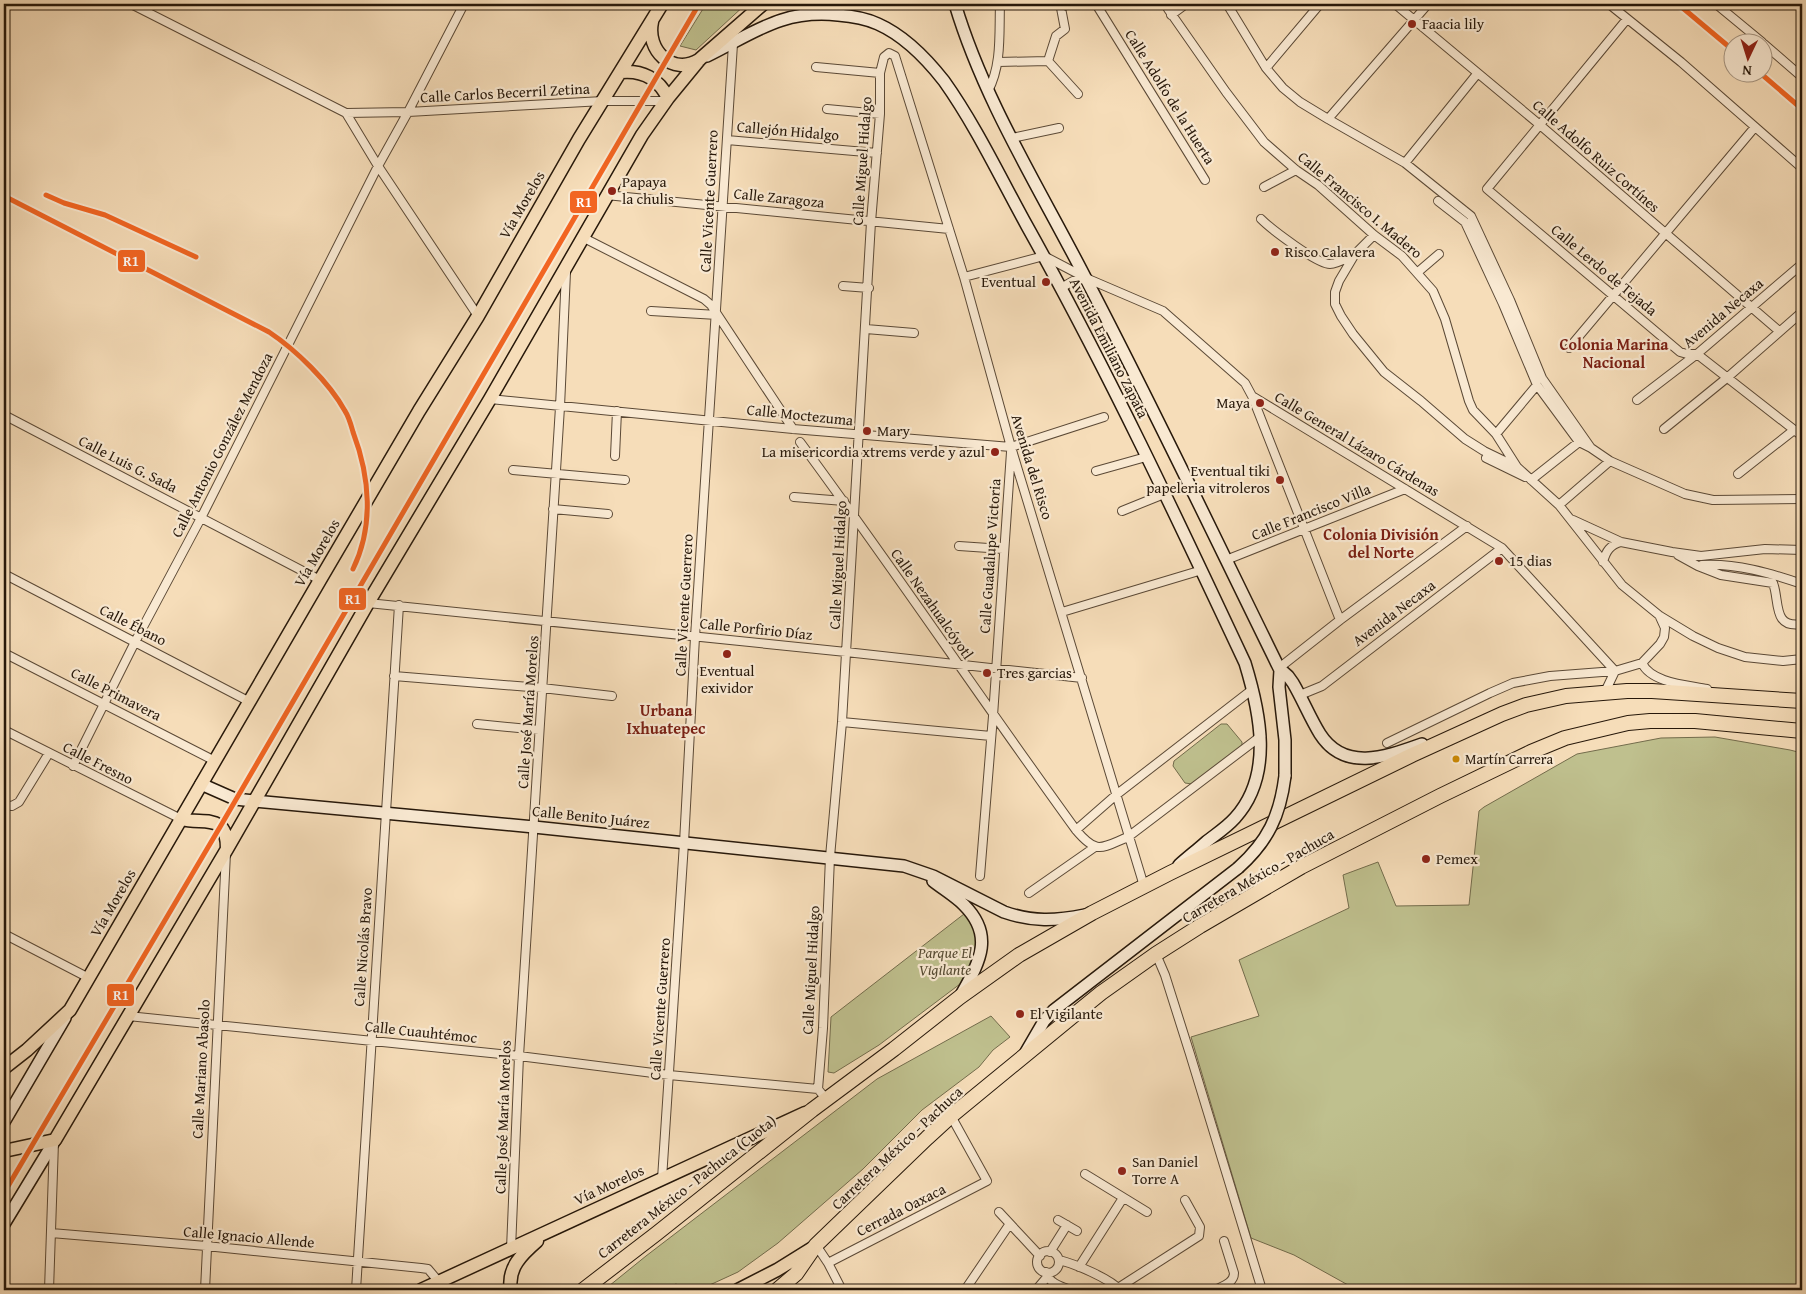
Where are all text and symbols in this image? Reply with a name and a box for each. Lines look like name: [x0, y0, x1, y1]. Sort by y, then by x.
place label: Faacia lily: [1422, 13, 1485, 34]
marker: Faacia lily: [1406, 18, 1418, 30]
street label: Calle Adolfo de la Huerta: [1120, 25, 1220, 168]
north arrow: [1724, 32, 1774, 82]
text: N: [1741, 61, 1752, 81]
street label: Calle Carlos Becerril Zetina: [420, 78, 590, 107]
street label: Calle Adolfo Ruiz Cortínes: [1528, 94, 1665, 217]
street label: Calle Miguel Hidalgo: [847, 95, 877, 226]
street label: Callejón Hidalgo: [736, 116, 840, 145]
street label: Calle Vicente Guerrero: [694, 129, 723, 273]
street label: Calle Francisco I. Madero: [1293, 146, 1427, 263]
street label: Vía Morelos: [494, 167, 549, 243]
place label: Papaya la chulis: [622, 171, 674, 209]
street label: Calle Zaragoza: [733, 182, 825, 213]
marker: Papaya la chulis: [606, 185, 618, 197]
line badge: R1: [569, 190, 598, 214]
text: R1: [576, 192, 592, 212]
street label: Calle Lerdo de Tejada: [1547, 219, 1662, 320]
place label: Risco Calavera: [1285, 241, 1375, 262]
marker: Risco Calavera: [1269, 246, 1281, 258]
line badge: R1: [117, 249, 146, 273]
text: R1: [123, 251, 139, 271]
place label: Eventual: [981, 271, 1036, 292]
street label: Avenida Necaxa: [1678, 273, 1767, 352]
street label: Avenida Emiliano Zapata: [1065, 274, 1154, 422]
marker: Eventual: [1040, 276, 1052, 288]
district label: Colonia Marina Nacional: [1559, 332, 1669, 374]
street label: Calle Antonio González Mendoza: [166, 349, 277, 541]
street label: Calle General Lázaro Cárdenas: [1271, 386, 1444, 501]
place label: Maya: [1216, 392, 1250, 413]
marker: Maya: [1254, 397, 1266, 409]
street label: Calle Moctezuma: [746, 398, 854, 431]
street label: Avenida del Risco: [1006, 412, 1059, 522]
place label: Mary: [877, 420, 911, 441]
marker: Mary: [861, 425, 873, 437]
street label: Calle Luis G. Sada: [75, 430, 181, 497]
place label: La misericordia xtrems verde y azul: [762, 441, 985, 462]
marker: La misericordia xtrems verde y azul: [989, 446, 1001, 458]
place label: Eventual tiki papeleria vitroleros: [1146, 460, 1270, 498]
marker: Eventual tiki papeleria vitroleros: [1274, 474, 1286, 486]
street label: Calle Guadalupe Victoria: [974, 478, 1005, 634]
street label: Calle Francisco Villa: [1248, 478, 1374, 545]
street label: Calle Miguel Hidalgo: [824, 500, 851, 630]
street label: Vía Morelos: [289, 515, 344, 591]
district label: Colonia División del Norte: [1323, 522, 1439, 564]
street label: Calle Vicente Guerrero: [669, 533, 698, 677]
street label: Calle Nezahualcóyotl: [886, 544, 979, 663]
place label: 15 dias: [1509, 550, 1552, 571]
marker: 15 dias: [1493, 555, 1505, 567]
street label: Avenida Necaxa: [1348, 574, 1440, 651]
line badge: R1: [338, 587, 367, 611]
text: R1: [345, 589, 361, 609]
street label: Calle Ébano: [96, 599, 171, 651]
street label: Calle Porfirio Díaz: [699, 612, 814, 645]
street label: Calle José María Morelos: [512, 635, 543, 789]
marker: Eventual exividor: [721, 648, 733, 660]
place label: Eventual exividor: [700, 660, 754, 698]
street label: Calle Primavera: [67, 662, 165, 725]
place label: Tres garcias: [997, 662, 1072, 683]
marker: Tres garcias: [981, 667, 993, 679]
district label: Urbana Ixhuatepec: [627, 698, 706, 740]
street label: Calle Fresno: [59, 736, 137, 789]
place label: Martín Carrera: [1465, 749, 1553, 769]
marker: Martín Carrera: [1451, 754, 1461, 764]
street label: Calle Benito Juárez: [531, 800, 651, 833]
street label: Carretera México - Pachuca: [1178, 823, 1338, 928]
place label: Pemex: [1436, 848, 1478, 869]
marker: Pemex: [1420, 853, 1432, 865]
street label: Vía Morelos: [85, 865, 140, 941]
street label: Calle Nicolás Bravo: [348, 886, 377, 1007]
street label: Calle Miguel Hidalgo: [797, 905, 824, 1035]
street label: Calle Vicente Guerrero: [644, 937, 675, 1081]
park label: Parque El Vigilante: [917, 942, 972, 980]
line badge: R1: [106, 983, 135, 1007]
text: R1: [113, 985, 129, 1005]
street label: Calle Mariano Abasolo: [186, 998, 215, 1139]
place label: El Vigilante: [1030, 1003, 1103, 1024]
marker: El Vigilante: [1014, 1008, 1026, 1020]
street label: Calle Cuauhtémoc: [364, 1015, 479, 1048]
street label: Calle José María Morelos: [489, 1040, 516, 1194]
street label: Carretera México - Pachuca: [826, 1081, 967, 1214]
street label: Carretera México - Pachuca (Cuota): [593, 1110, 780, 1263]
place label: San Daniel Torre A: [1132, 1151, 1198, 1189]
street label: Vía Morelos: [570, 1159, 647, 1210]
marker: San Daniel Torre A: [1116, 1165, 1128, 1177]
street label: Cerrada Oaxaca: [853, 1178, 949, 1241]
street label: Calle Ignacio Allende: [183, 1220, 315, 1253]

